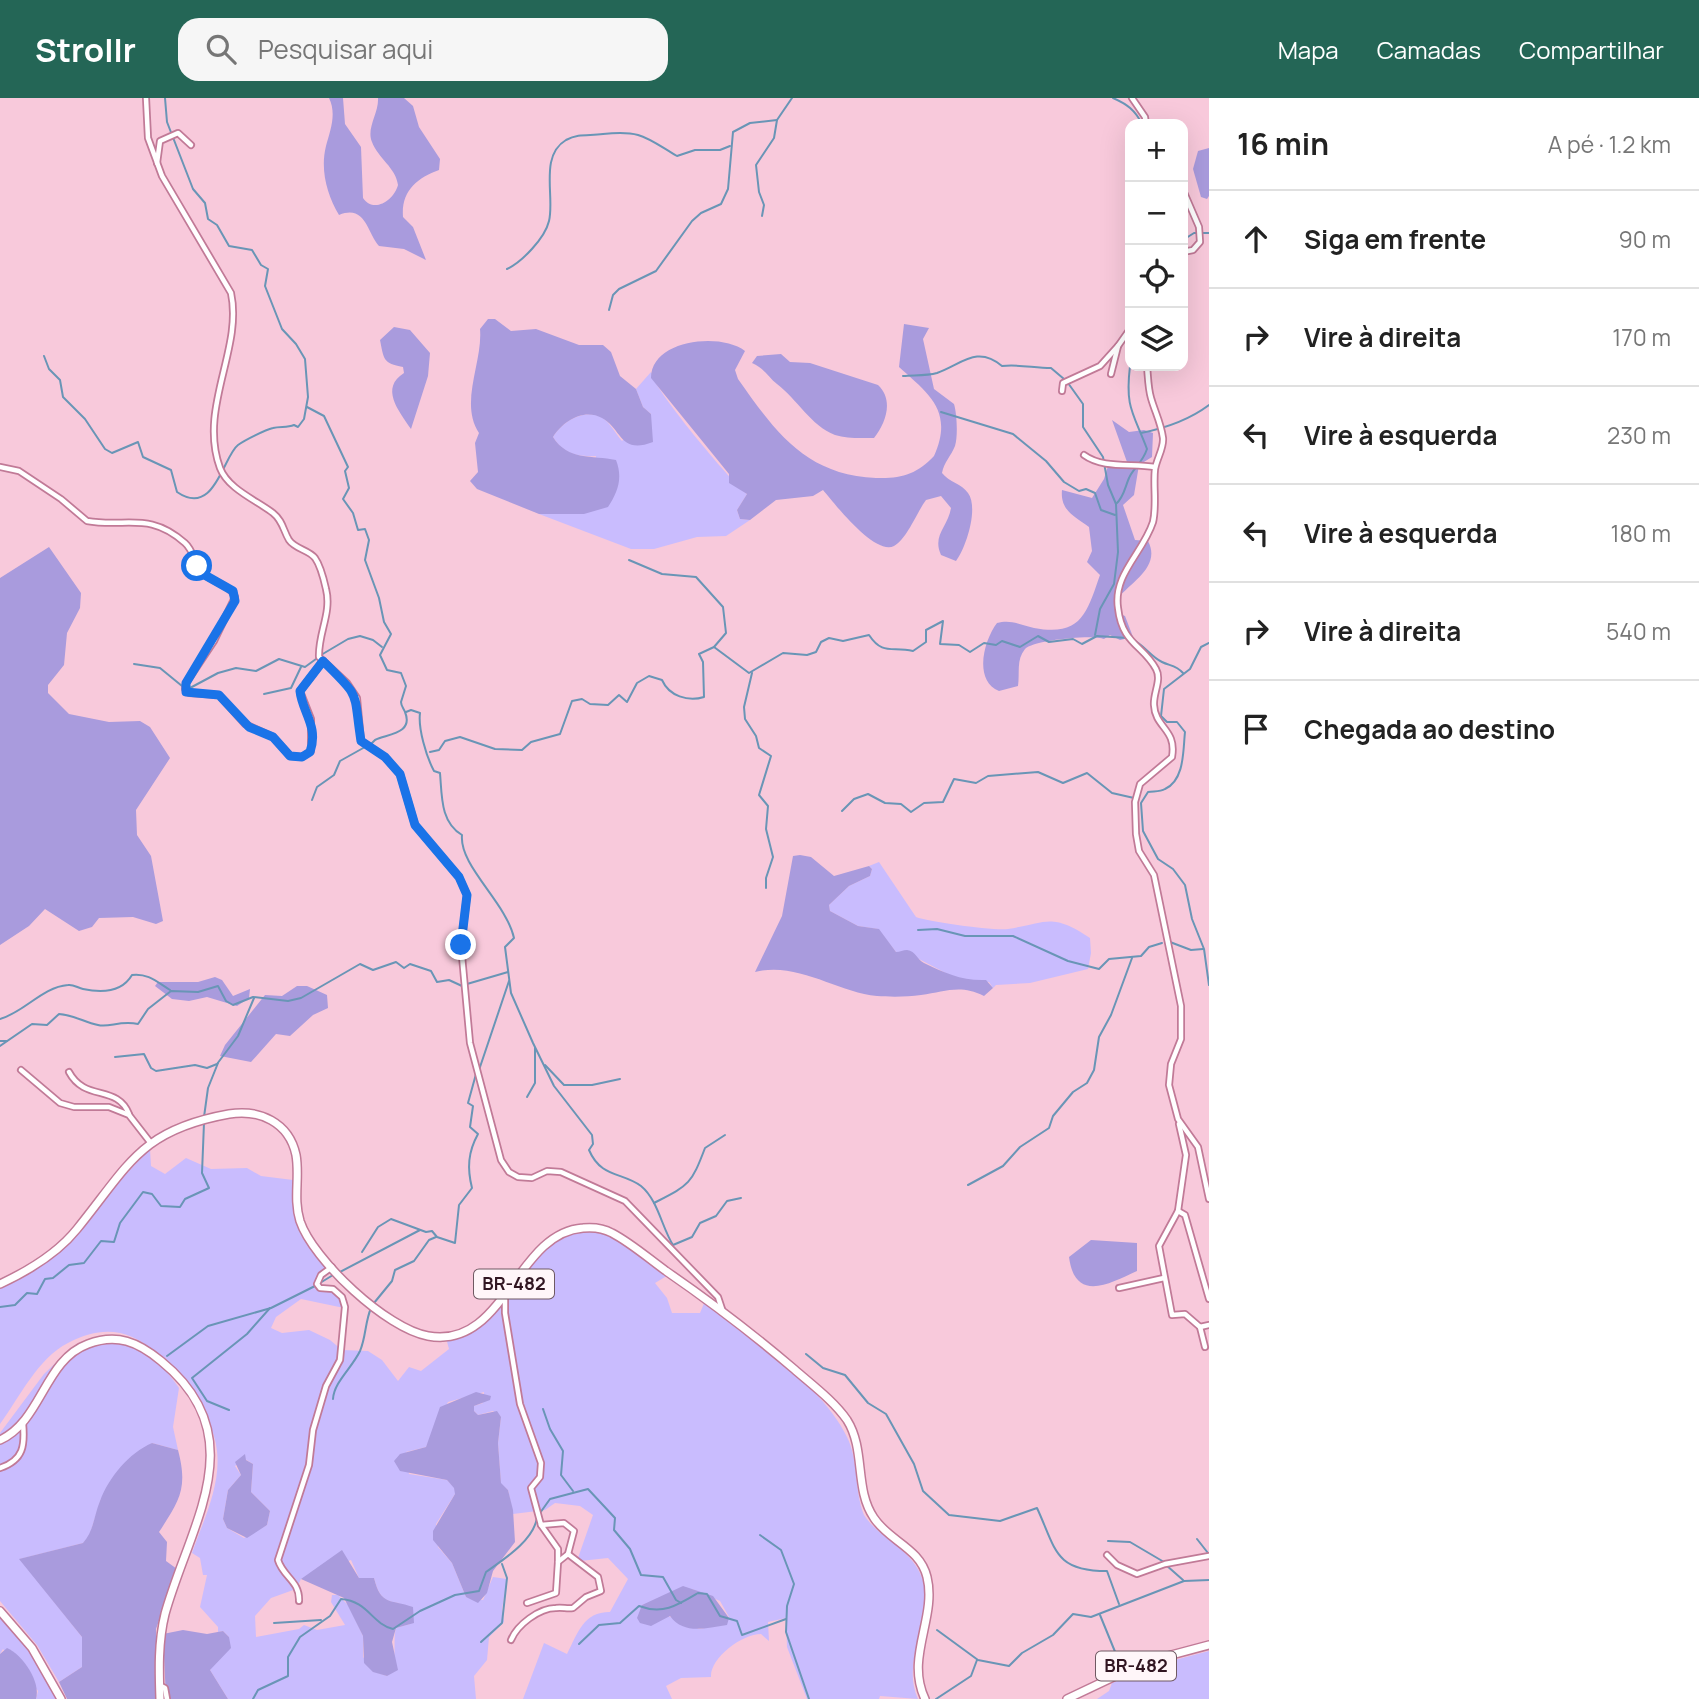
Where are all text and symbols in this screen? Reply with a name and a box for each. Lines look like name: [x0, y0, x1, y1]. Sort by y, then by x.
search box: [178, 18, 668, 81]
text: Strollr: [35, 27, 136, 72]
icon: search: [202, 30, 240, 68]
text: Pesquisar aqui: [258, 31, 433, 67]
text: Mapa: [1278, 33, 1339, 66]
text: Camadas: [1377, 33, 1481, 66]
text: Compartilhar: [1519, 33, 1664, 66]
map controls: [1125, 119, 1188, 371]
button: +: [1125, 119, 1188, 182]
text: 16 min: [1237, 123, 1329, 164]
text: A pé · 1.2 km: [1548, 128, 1671, 160]
button: −: [1125, 182, 1188, 245]
icon: ahead: [1237, 220, 1275, 258]
text: Siga em frente: [1304, 221, 1486, 257]
text: 90 m: [1619, 223, 1671, 255]
button: locate: [1125, 245, 1188, 308]
button: layers: [1125, 308, 1188, 371]
icon: right: [1237, 318, 1275, 356]
text: Vire à direita: [1304, 319, 1461, 355]
text: 170 m: [1612, 321, 1671, 353]
icon: left: [1237, 416, 1275, 454]
text: Vire à esquerda: [1304, 417, 1497, 453]
text: 230 m: [1607, 419, 1671, 451]
icon: left: [1237, 514, 1275, 552]
text: Vire à esquerda: [1304, 515, 1497, 551]
text: 180 m: [1611, 517, 1671, 549]
route start: [181, 550, 212, 581]
icon: right: [1237, 612, 1275, 650]
text: Vire à direita: [1304, 613, 1461, 649]
text: 540 m: [1606, 615, 1671, 647]
icon: arrive: [1237, 710, 1275, 748]
text: Chegada ao destino: [1304, 711, 1555, 747]
route end: [445, 929, 476, 960]
road number: BR-482: [474, 1269, 554, 1298]
road number: BR-482: [1096, 1652, 1176, 1680]

